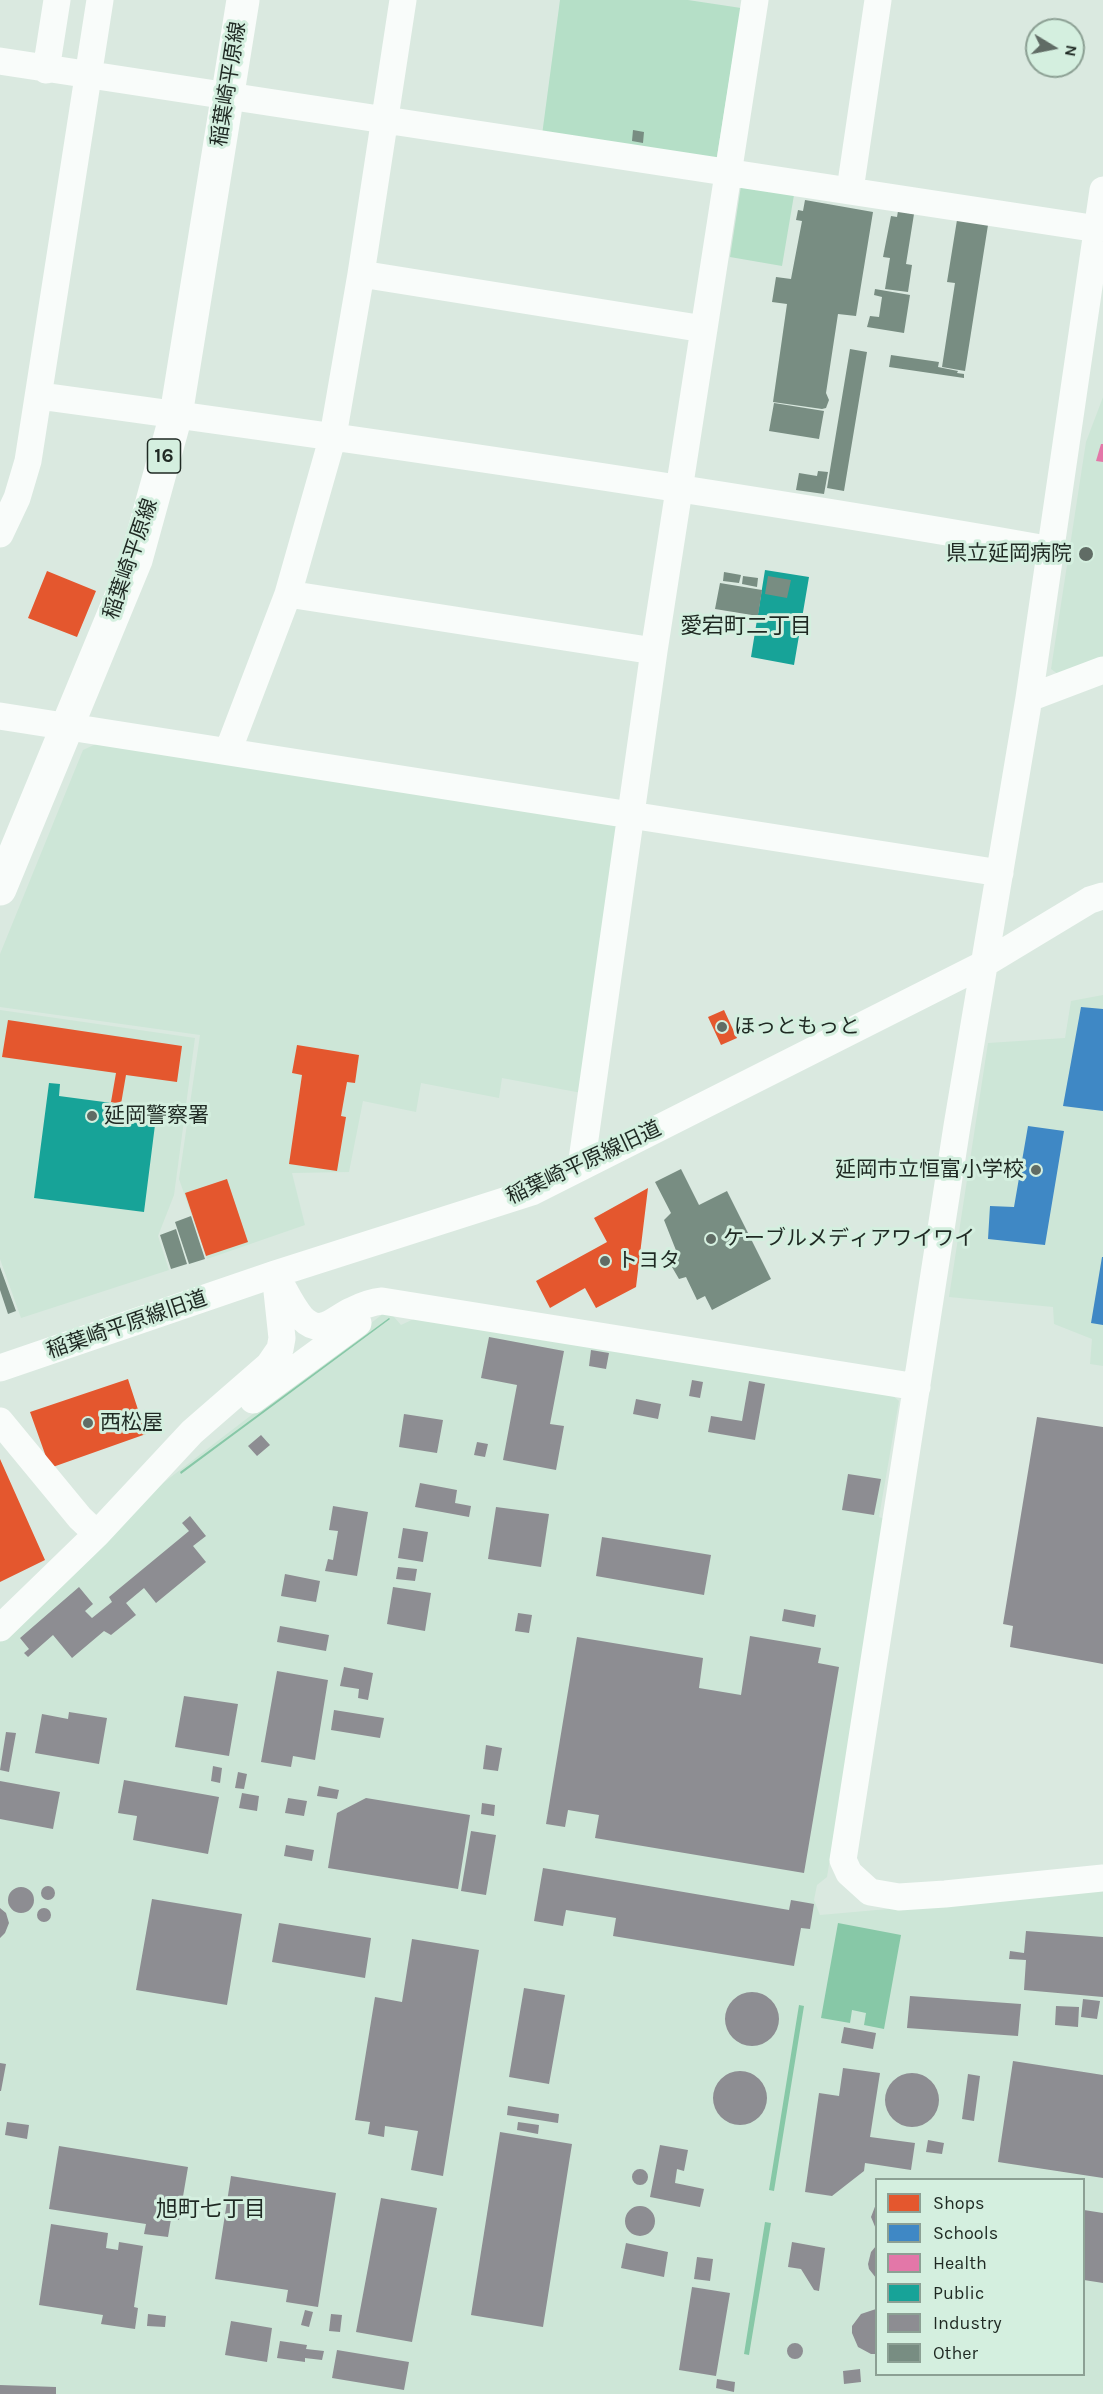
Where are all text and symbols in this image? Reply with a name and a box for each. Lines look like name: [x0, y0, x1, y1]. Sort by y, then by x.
north arrow: [1025, 18, 1085, 78]
street label: 稲葉崎平原線: [207, 20, 251, 148]
text: N: [1061, 44, 1082, 58]
road number: 16: [148, 439, 180, 473]
street label: 稲葉崎平原線: [99, 495, 163, 623]
place label: 県立延岡病院: [946, 541, 1072, 567]
marker: 県立延岡病院: [1077, 545, 1095, 563]
district label: 愛宕町二丁目: [680, 614, 812, 640]
place label: ほっともっと: [734, 1014, 860, 1040]
marker: ほっともっと: [715, 1020, 729, 1034]
place label: 延岡警察署: [104, 1103, 209, 1129]
marker: 延岡警察署: [85, 1109, 99, 1123]
street label: 稲葉崎平原線旧道: [503, 1116, 665, 1210]
place label: 延岡市立恒富小学校: [835, 1157, 1024, 1183]
marker: 延岡市立恒富小学校: [1029, 1163, 1043, 1177]
place label: ケーブルメディアワイワイ: [723, 1226, 975, 1252]
marker: ケーブルメディアワイワイ: [704, 1232, 718, 1246]
place label: トヨタ: [617, 1248, 680, 1274]
marker: トヨタ: [598, 1254, 612, 1268]
street label: 稲葉崎平原線旧道: [43, 1286, 211, 1364]
place label: 西松屋: [100, 1410, 163, 1436]
marker: 西松屋: [81, 1416, 95, 1430]
legend: [875, 2178, 1085, 2376]
text: Shops: [933, 2192, 985, 2214]
district label: 旭町七丁目: [156, 2197, 266, 2223]
text: Schools: [933, 2222, 998, 2244]
text: Health: [933, 2252, 987, 2274]
text: Public: [933, 2282, 984, 2304]
text: Industry: [933, 2312, 1002, 2334]
text: Other: [933, 2342, 978, 2364]

